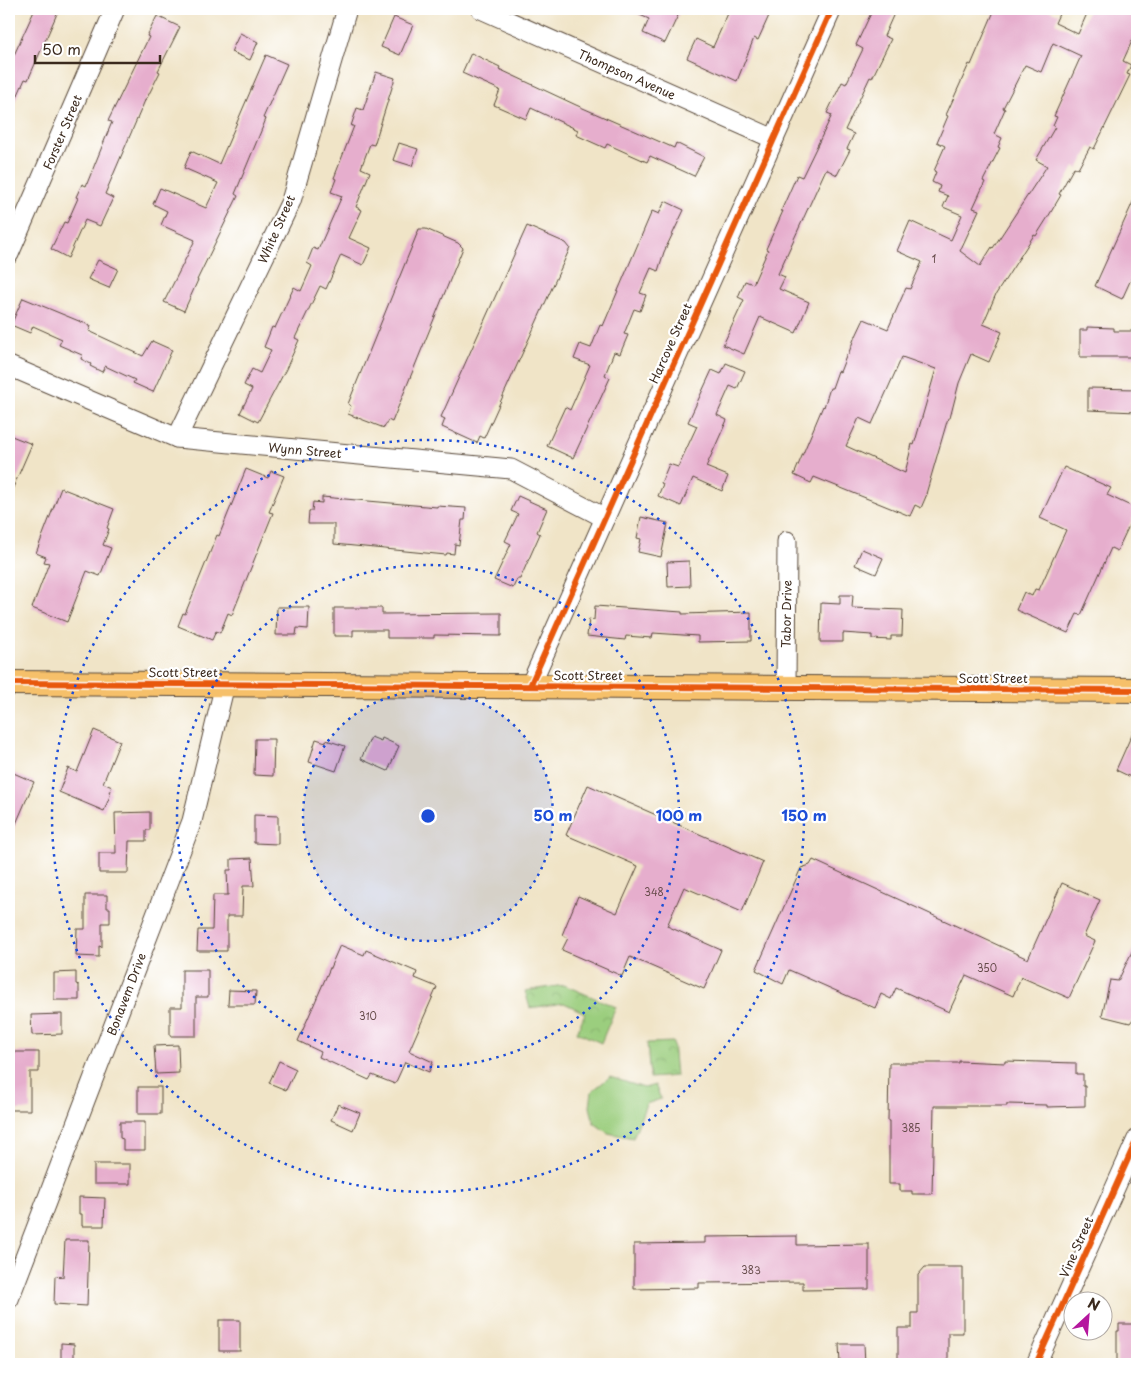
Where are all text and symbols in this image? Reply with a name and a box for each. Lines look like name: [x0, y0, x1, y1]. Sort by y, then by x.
scale bar: [35, 32, 160, 64]
text: 50 m: [42, 37, 81, 60]
street label: Thompson Avenue: [575, 44, 679, 104]
street label: Forster Street: [38, 91, 86, 172]
street label: White Street: [253, 192, 299, 266]
house number: 1: [932, 251, 936, 266]
street label: Harcove Street: [644, 300, 696, 386]
street label: Wynn Street: [268, 438, 342, 462]
street label: Tabor Drive: [776, 580, 796, 648]
street label: Scott Street: [148, 663, 218, 681]
street label: Scott Street: [553, 666, 623, 684]
street label: Scott Street: [958, 669, 1028, 687]
text: 50 m: [534, 803, 572, 826]
text: 100 m: [656, 803, 702, 826]
text: 150 m: [781, 803, 827, 826]
centre of rings: [419, 807, 437, 825]
house number: 348: [644, 884, 664, 899]
street label: Bonavem Drive: [102, 950, 150, 1038]
house number: 350: [977, 960, 997, 975]
house number: 310: [359, 1008, 377, 1023]
house number: 385: [902, 1120, 920, 1135]
street label: Vine Street: [1055, 1214, 1097, 1280]
house number: 383: [741, 1262, 761, 1277]
north arrow: [1064, 1290, 1114, 1340]
text: N: [1084, 1292, 1104, 1316]

